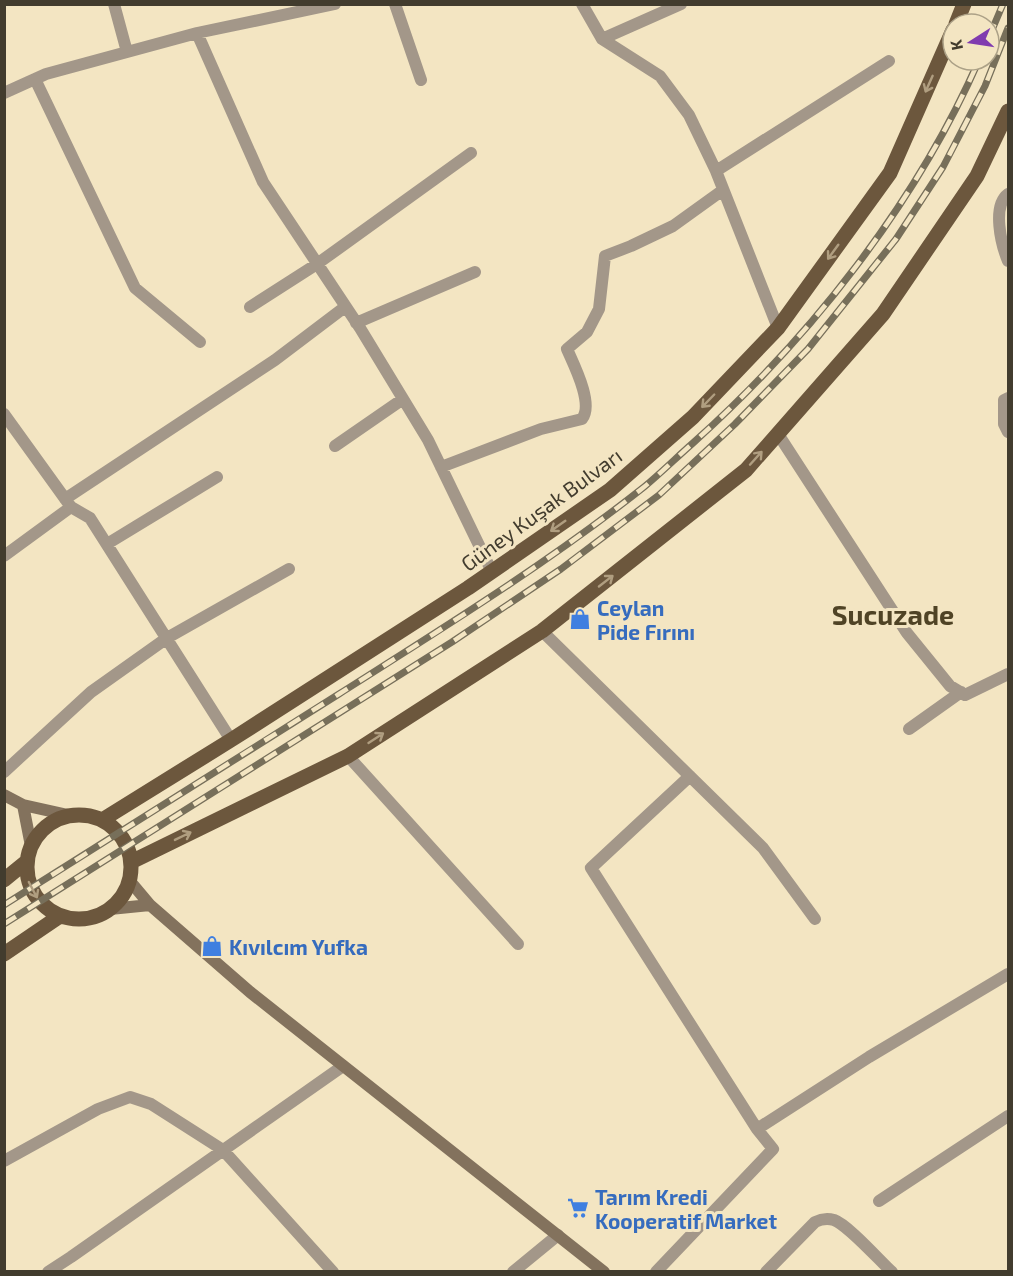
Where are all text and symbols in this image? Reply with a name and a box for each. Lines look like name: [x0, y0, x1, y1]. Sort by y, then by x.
north arrow: [941, 12, 1001, 72]
text: K: [945, 37, 966, 52]
one-way arrow: [923, 74, 935, 92]
one-way arrow: [826, 243, 839, 259]
one-way arrow: [701, 393, 715, 408]
street label: Güney Kuşak Bulvarı: [456, 442, 627, 577]
one-way arrow: [750, 450, 763, 466]
one-way arrow: [551, 520, 567, 532]
one-way arrow: [597, 574, 613, 587]
place label: Ceylan Pide Fırını: [597, 595, 695, 644]
district label: Sucuzade: [832, 598, 954, 630]
shop icon: Ceylan Pide Fırını: [568, 607, 592, 631]
one-way arrow: [367, 732, 384, 745]
one-way arrow: [174, 830, 192, 842]
one-way arrow: [27, 881, 39, 898]
shop icon: Kıvılcım Yufka: [200, 934, 224, 958]
place label: Kıvılcım Yufka: [229, 934, 368, 959]
place label: Tarım Kredi Kooperatif Market: [595, 1184, 777, 1233]
supermarket icon: Tarım Kredi Kooperatif Market: [566, 1196, 590, 1220]

